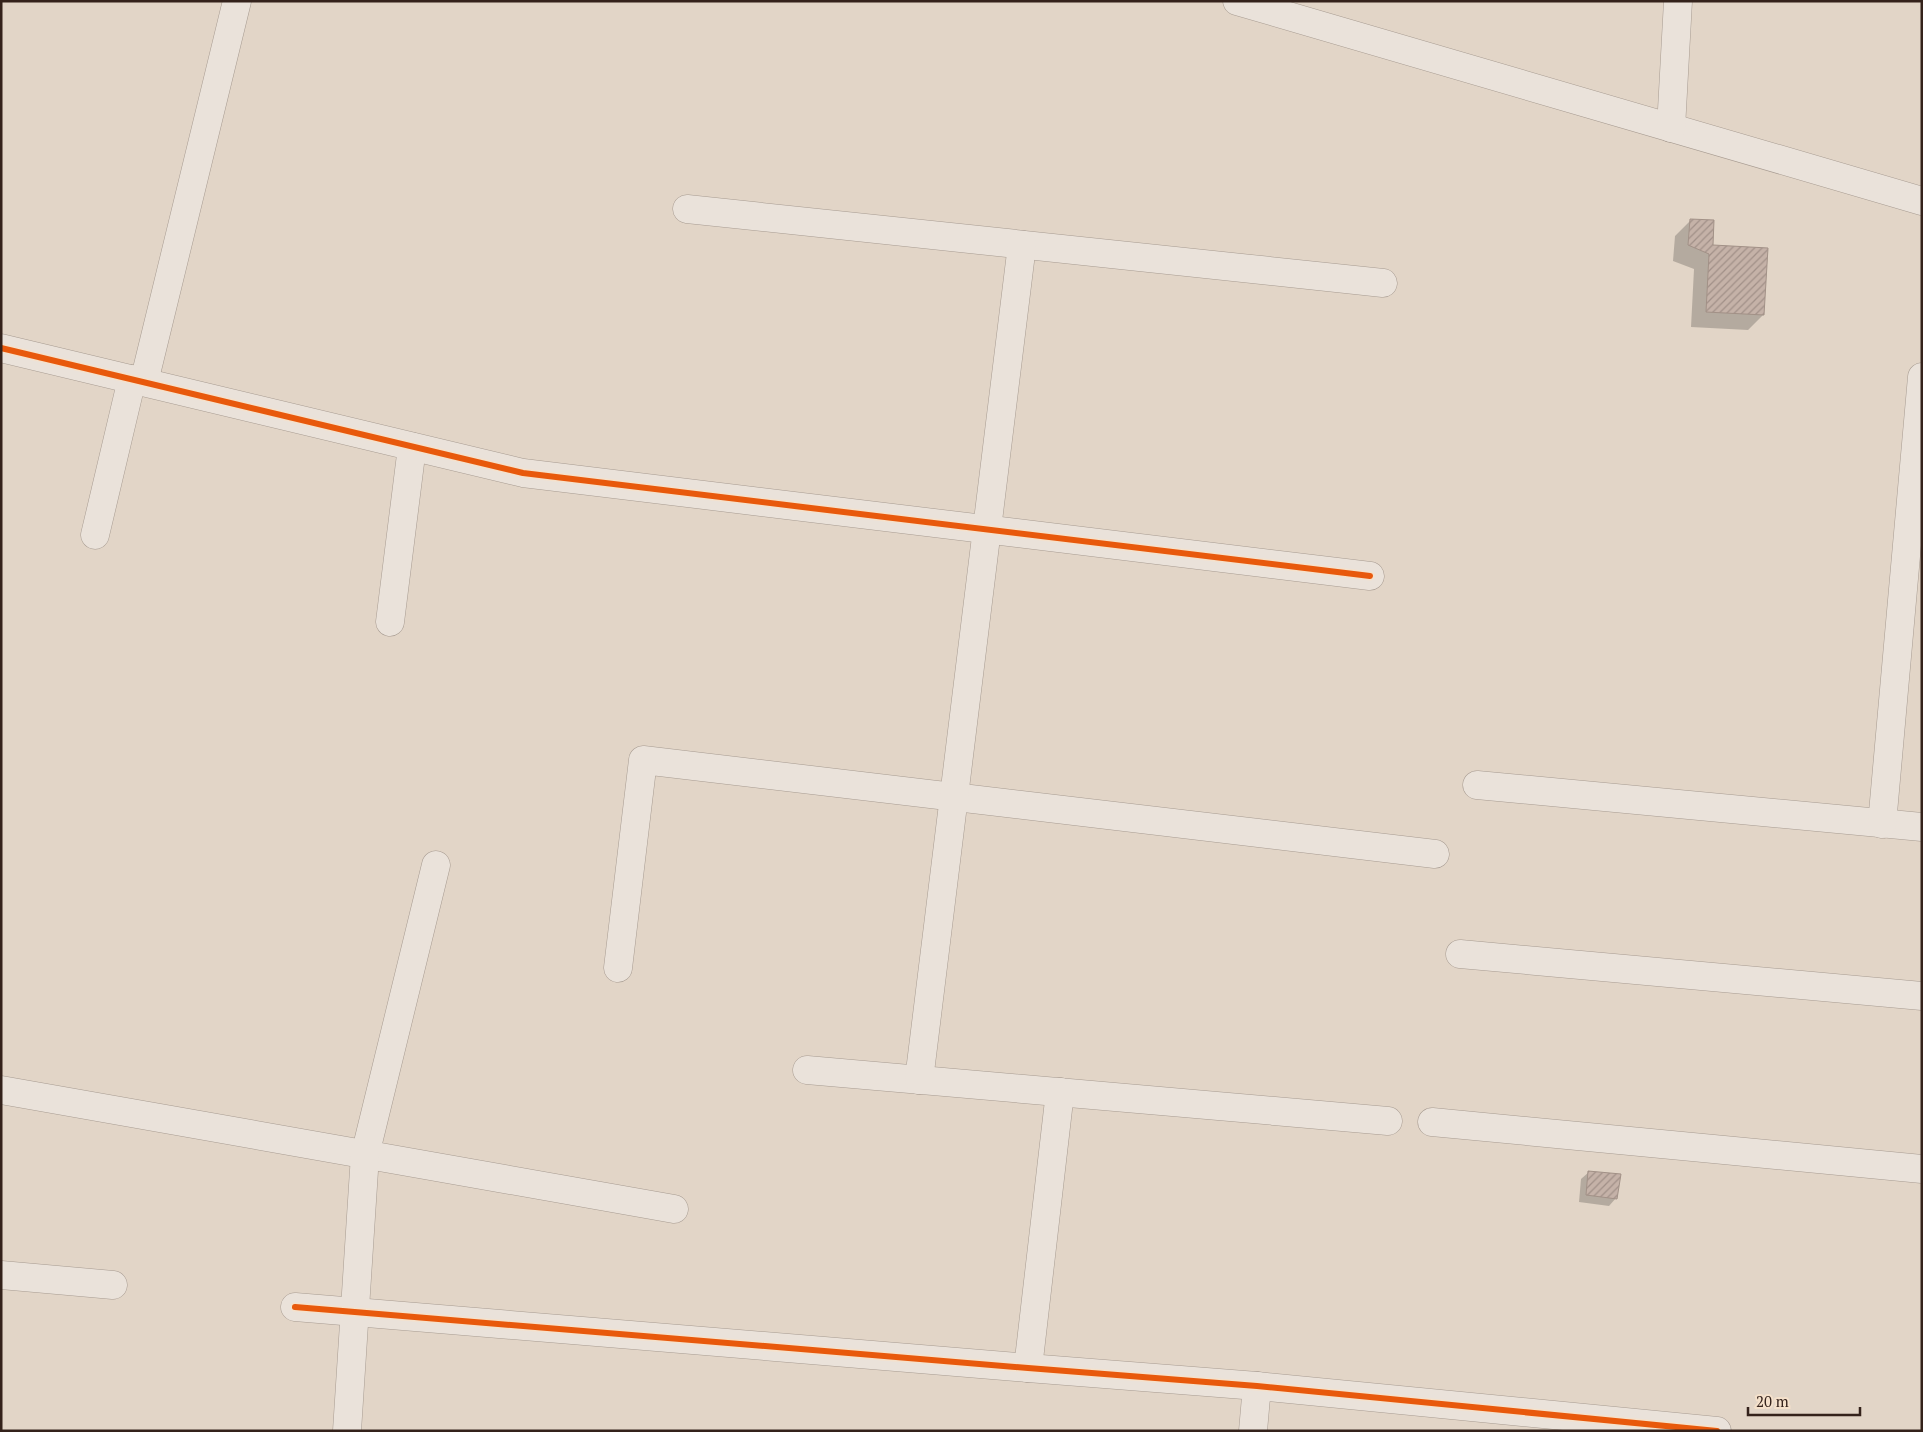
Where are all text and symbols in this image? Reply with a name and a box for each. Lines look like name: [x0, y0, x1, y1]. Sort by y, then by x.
scale bar: [1748, 1384, 1860, 1416]
text: 20 m: [1756, 1391, 1789, 1411]

